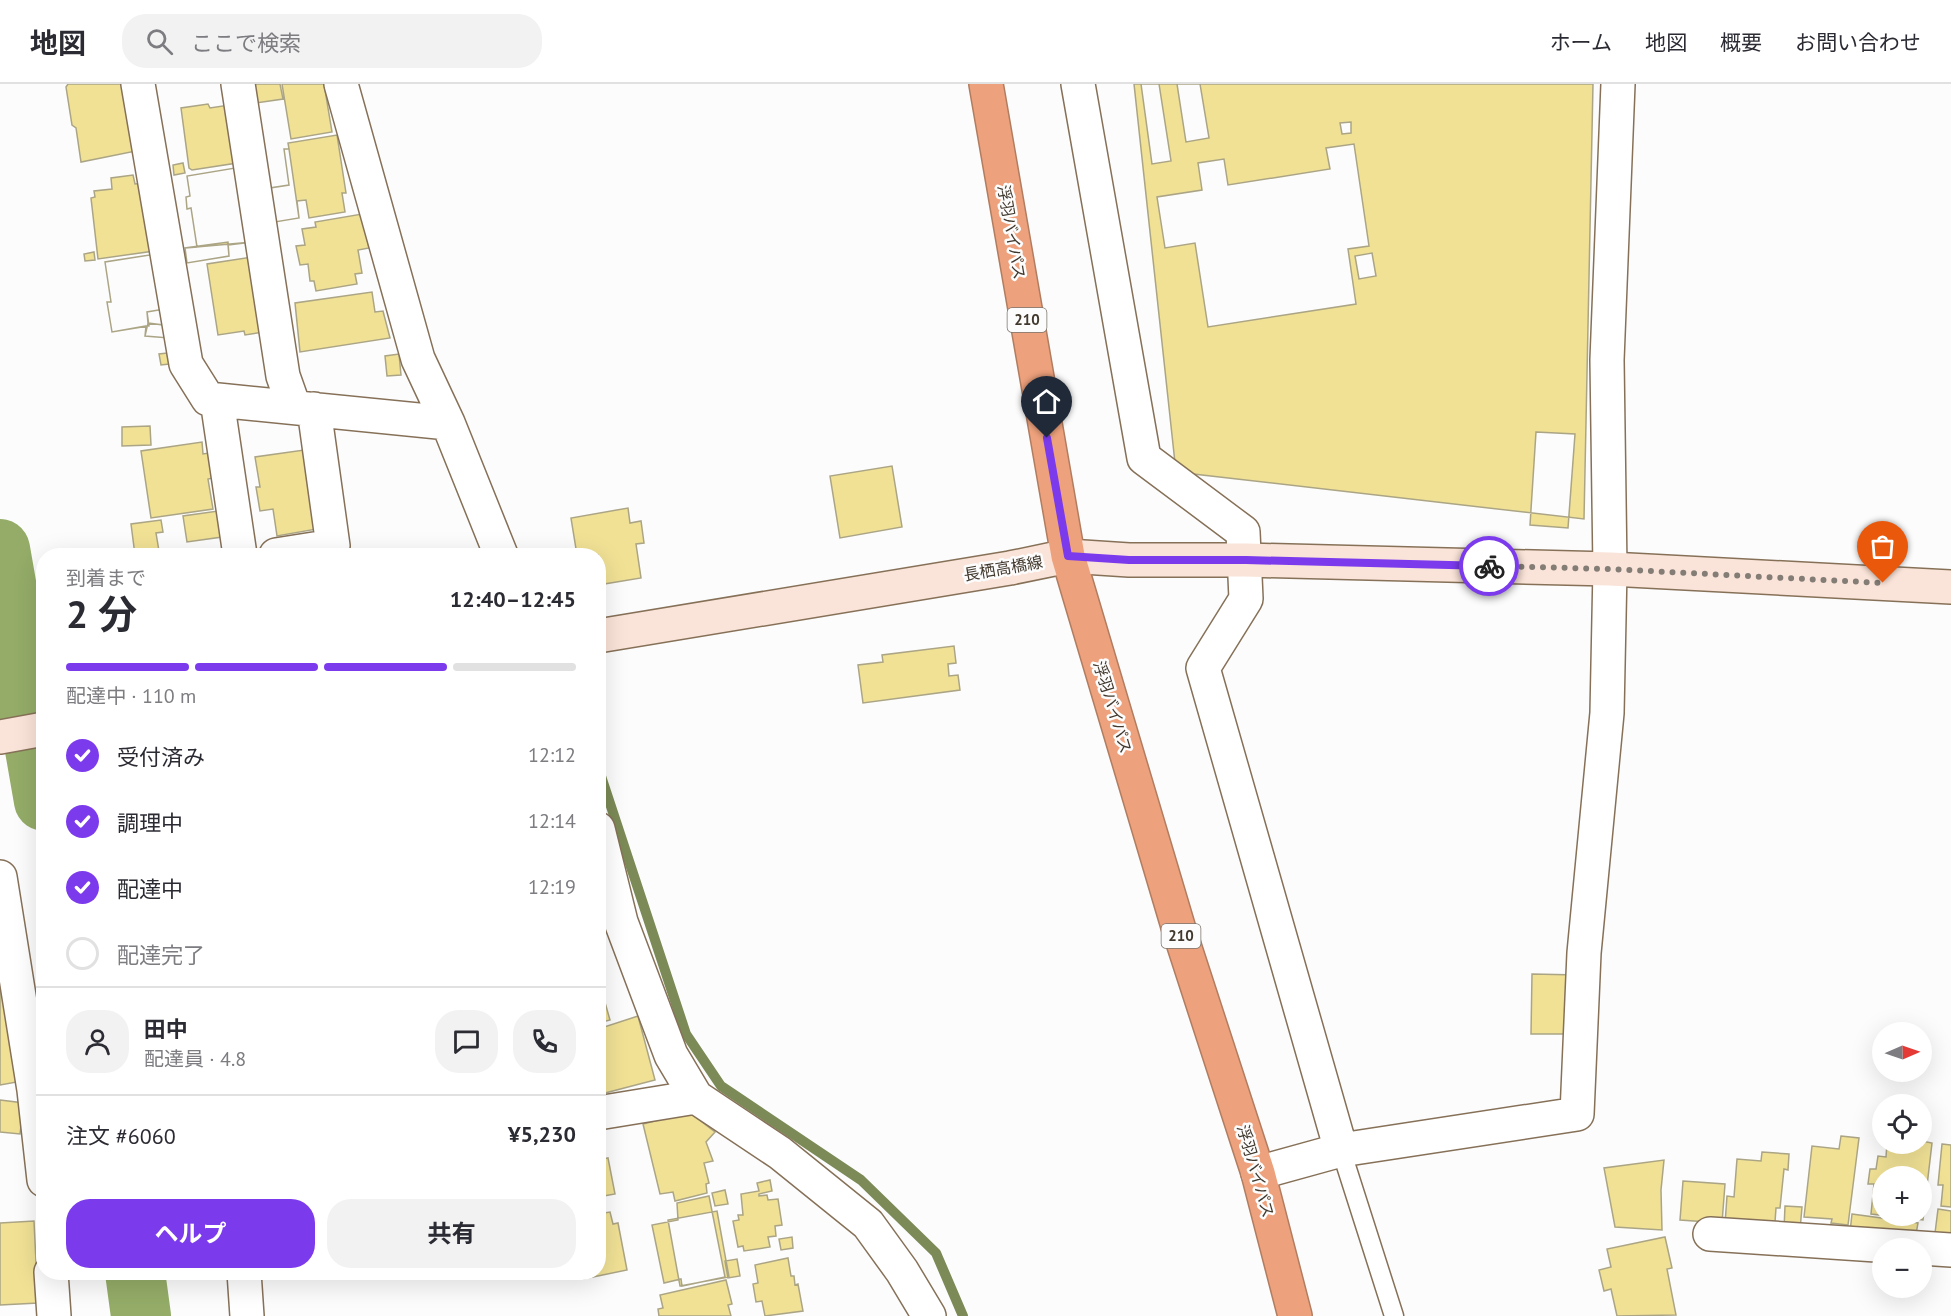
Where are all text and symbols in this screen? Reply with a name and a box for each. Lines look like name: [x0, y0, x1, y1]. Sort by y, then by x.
search box: [122, 14, 542, 68]
text: 地図: [30, 24, 86, 61]
icon: search: [143, 25, 176, 58]
text: ここで検索: [191, 29, 301, 57]
text: ホーム: [1550, 29, 1612, 56]
text: 地図: [1645, 29, 1687, 56]
text: 概要: [1720, 29, 1762, 56]
text: お問い合わせ: [1795, 29, 1921, 56]
street label: 浮羽バイパス: [994, 183, 1030, 281]
road number: 210: [1008, 308, 1046, 332]
pin: [1021, 376, 1072, 438]
icon: home: [1030, 385, 1063, 418]
pin: [1857, 521, 1908, 583]
icon: bag: [1866, 530, 1899, 563]
courier: [1459, 536, 1519, 596]
icon: bike: [1473, 550, 1506, 583]
street label: 長栖高橋線: [962, 551, 1044, 585]
text: 到着まで: [66, 565, 146, 591]
text: 12:40–12:45: [450, 585, 576, 613]
text: 2 分: [66, 588, 137, 639]
street label: 浮羽バイパス: [1089, 658, 1137, 756]
text: 配達中 · 110 m: [66, 683, 196, 709]
icon: check: [66, 739, 99, 772]
text: 12:12: [528, 742, 576, 768]
text: 受付済み: [117, 743, 205, 771]
icon: check: [66, 805, 99, 838]
text: 12:14: [528, 808, 576, 834]
text: 調理中: [117, 809, 183, 837]
icon: check: [66, 871, 99, 904]
text: 12:19: [528, 874, 576, 900]
text: 配達中: [117, 875, 183, 903]
road number: 210: [1162, 924, 1200, 948]
text: 配達完了: [117, 941, 205, 969]
button: person: [66, 1010, 129, 1073]
button: chat: [435, 1010, 498, 1073]
button: phone: [513, 1010, 576, 1073]
text: 田中: [144, 1015, 188, 1043]
north arrow: [1872, 1022, 1932, 1082]
map controls: [1872, 1022, 1932, 1298]
text: 配達員 · 4.8: [144, 1046, 246, 1072]
button: locate: [1872, 1094, 1932, 1154]
text: ¥5,230: [508, 1120, 576, 1148]
text: 注文 #6060: [66, 1122, 176, 1150]
street label: 浮羽バイパス: [1233, 1122, 1279, 1220]
button: +: [1872, 1166, 1932, 1226]
button: ヘルプ: [66, 1199, 315, 1268]
button: 共有: [327, 1199, 576, 1268]
button: −: [1872, 1238, 1932, 1298]

